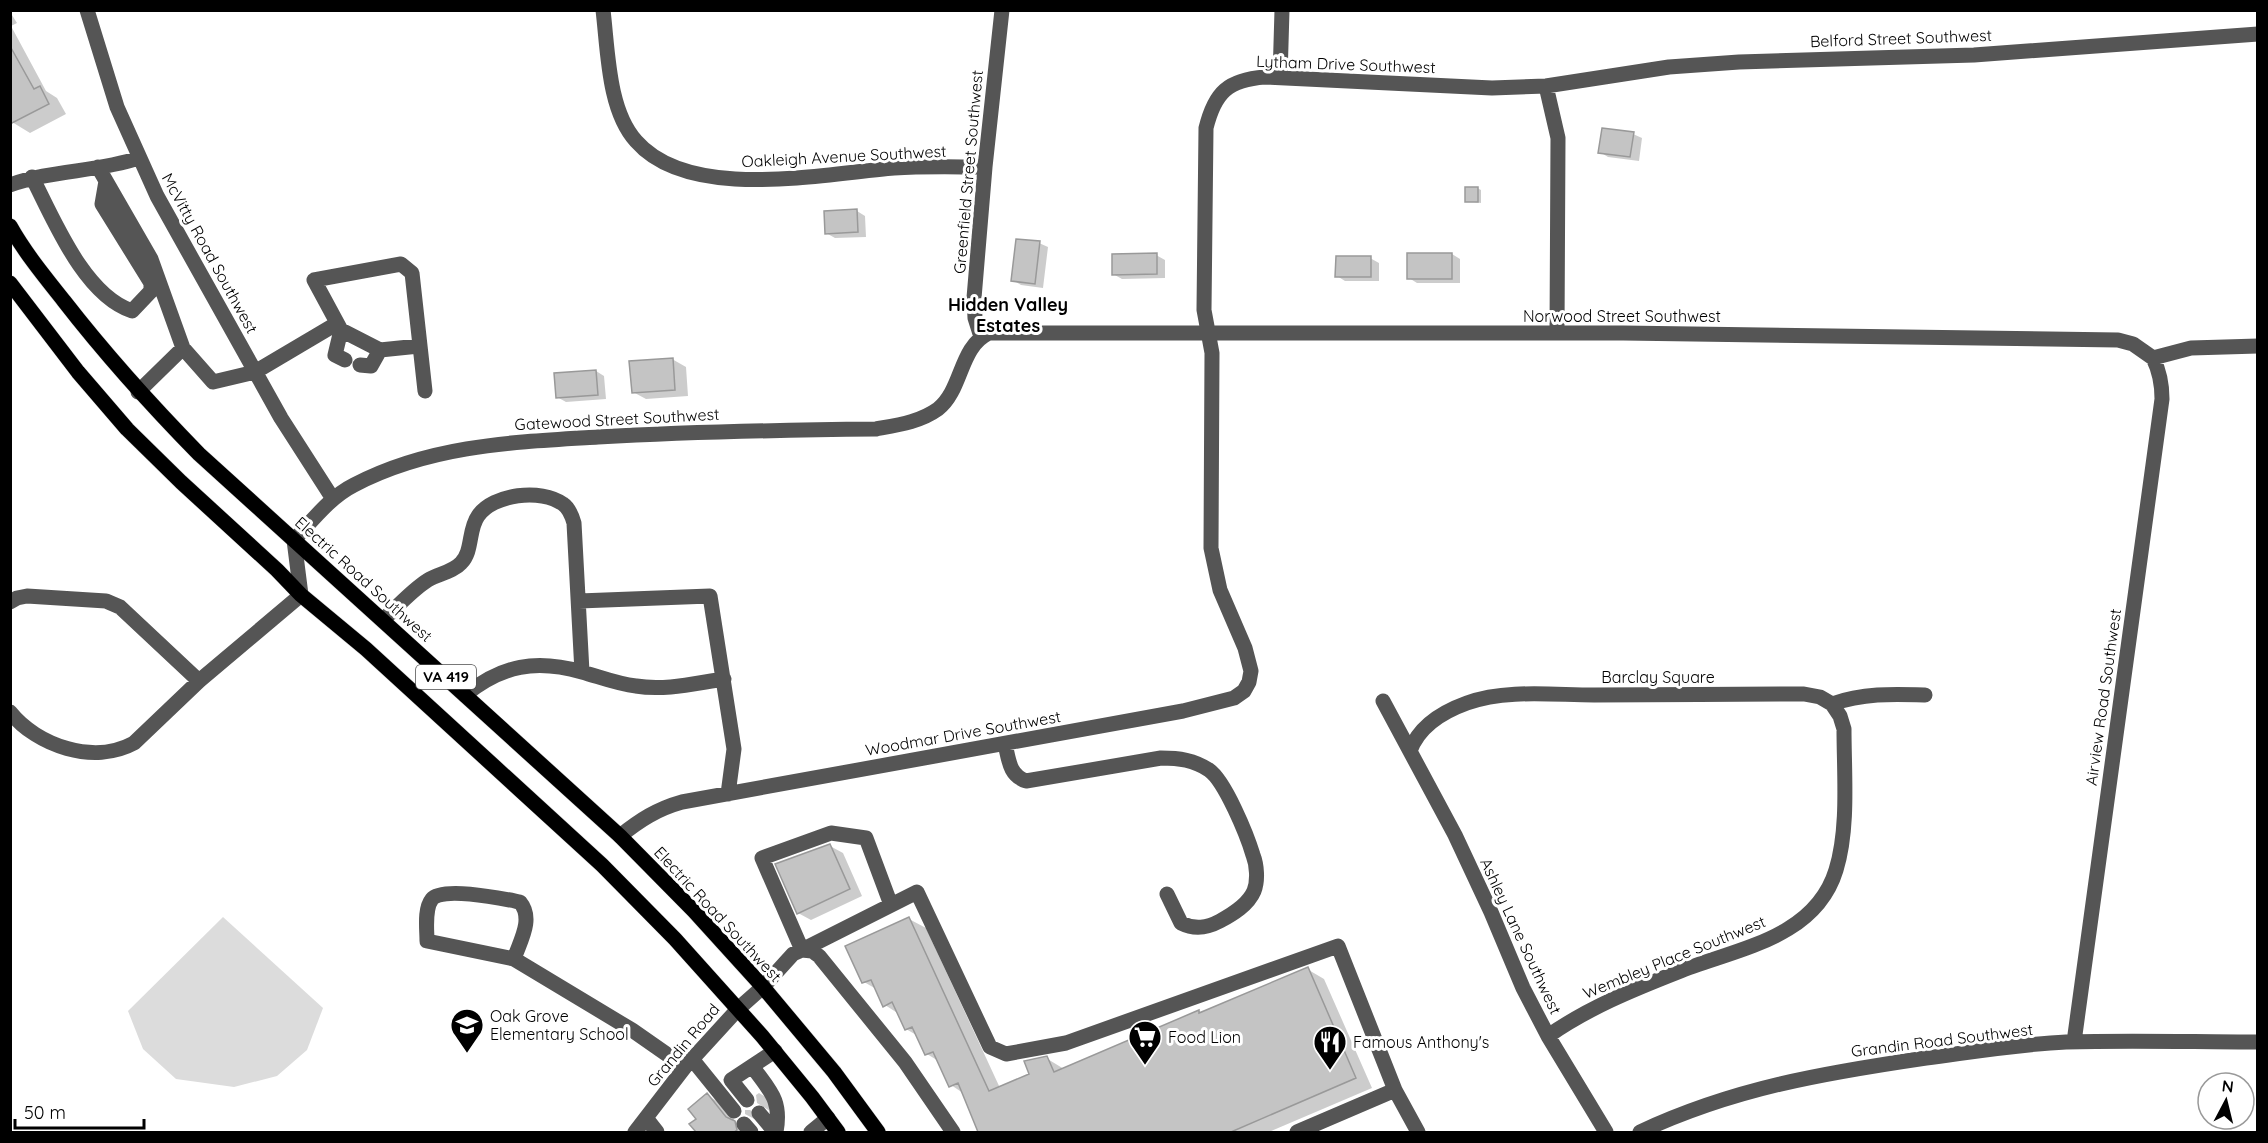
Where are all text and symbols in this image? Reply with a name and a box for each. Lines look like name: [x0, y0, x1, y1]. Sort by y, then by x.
street label: Belford Street Southwest: [1810, 25, 1992, 51]
street label: Lytham Drive Southwest: [1256, 51, 1436, 77]
street label: Greenfield Street Southwest: [949, 69, 987, 275]
street label: Oakleigh Avenue Southwest: [741, 141, 947, 171]
street label: McVitty Road Southwest: [158, 169, 262, 337]
district label: Hidden Valley Estates: [948, 293, 1068, 337]
street label: Norwood Street Southwest: [1523, 306, 1721, 326]
street label: Gatewood Street Southwest: [514, 404, 720, 434]
street label: Electric Road Southwest: [291, 512, 437, 646]
street label: Airview Road Southwest: [2081, 607, 2125, 787]
road number: VA 419: [416, 665, 476, 689]
street label: Barclay Square: [1601, 667, 1715, 687]
street label: Woodmar Drive Southwest: [864, 706, 1062, 760]
street label: Electric Road Southwest: [650, 842, 786, 986]
street label: Ashley Lane Southwest: [1476, 855, 1566, 1017]
street label: Wembley Place Southwest: [1580, 911, 1768, 1003]
street label: Grandin Road: [642, 999, 724, 1091]
place label: Oak Grove Elementary School: [490, 1006, 629, 1044]
school or university icon: Oak Grove Elementary School: [449, 1007, 485, 1054]
supermarket icon: Food Lion: [1127, 1019, 1163, 1066]
street label: Grandin Road Southwest: [1850, 1019, 2034, 1061]
restaurant icon: Famous Anthony's: [1312, 1024, 1348, 1071]
place label: Food Lion: [1168, 1027, 1241, 1047]
place label: Famous Anthony's: [1353, 1032, 1489, 1052]
north arrow: [2196, 1071, 2256, 1131]
text: N: [2221, 1075, 2235, 1097]
scale bar: [15, 1092, 144, 1130]
text: 50 m: [24, 1101, 66, 1124]

